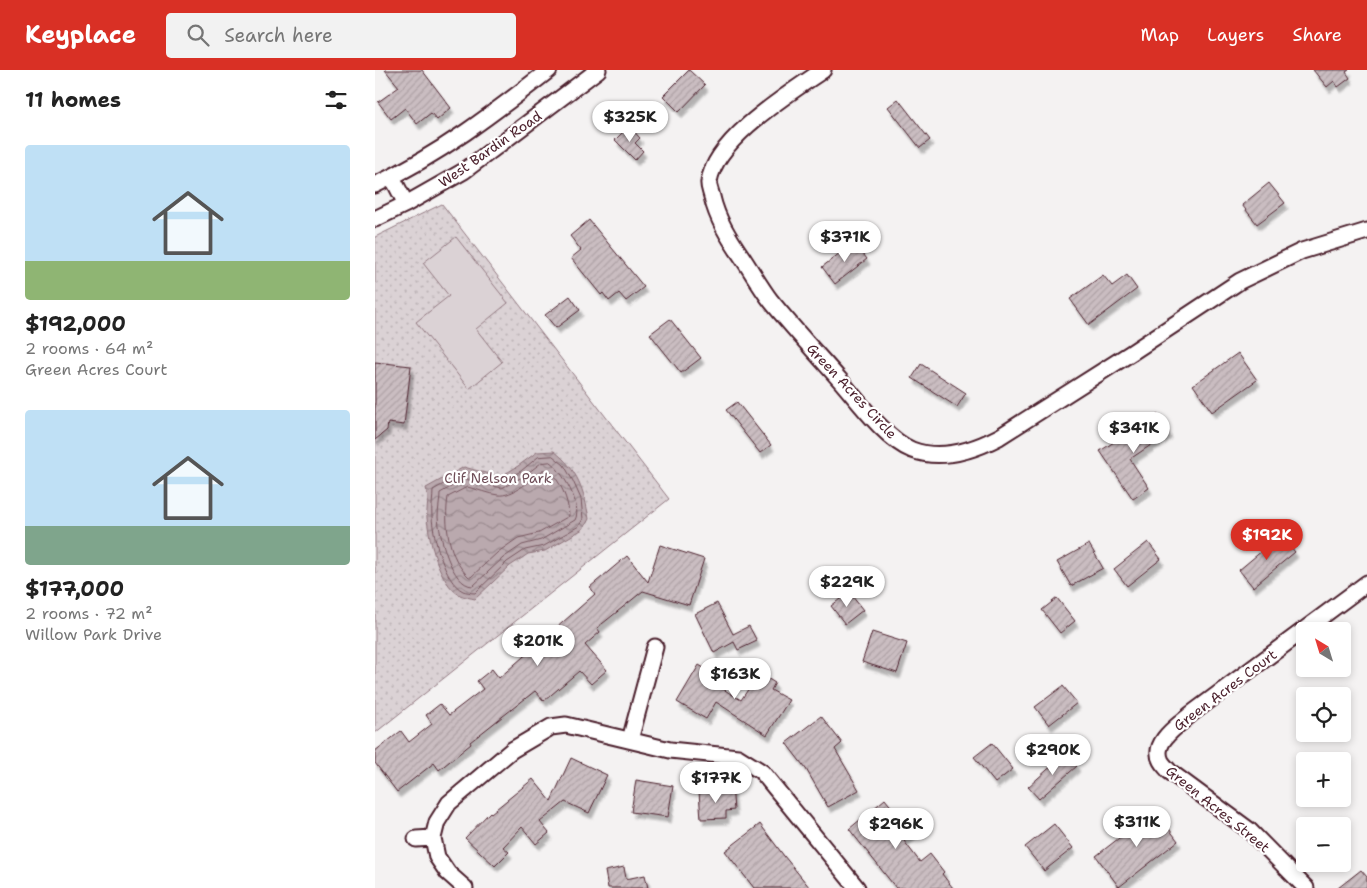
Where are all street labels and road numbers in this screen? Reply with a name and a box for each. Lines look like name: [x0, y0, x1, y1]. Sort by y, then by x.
street label: West Bardin Road: [435, 107, 545, 191]
street label: Green Acres Circle: [803, 339, 901, 443]
street label: Green Acres Court: [1170, 645, 1280, 735]
street label: Green Acres Street: [1162, 762, 1274, 856]

